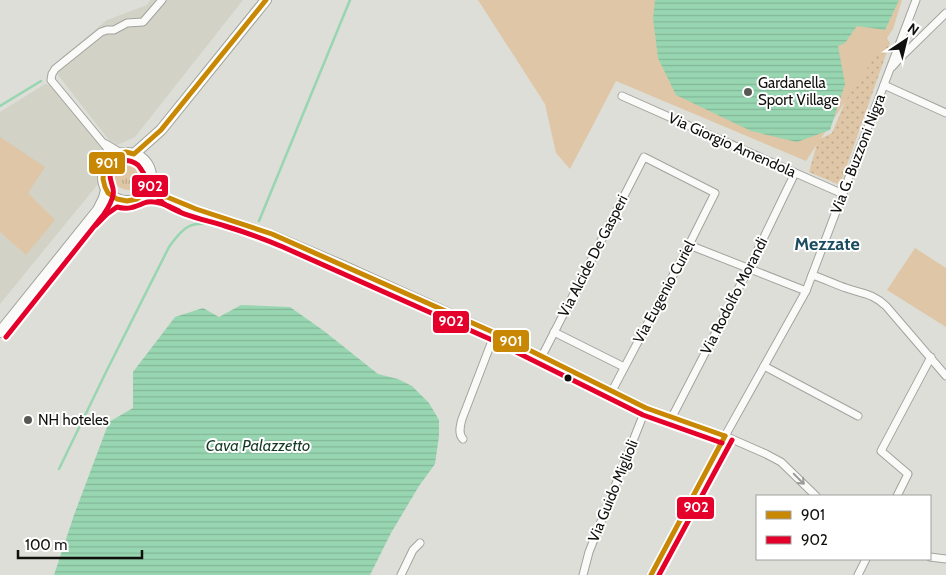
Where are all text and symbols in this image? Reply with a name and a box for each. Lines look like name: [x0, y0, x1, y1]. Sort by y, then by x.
north arrow: [881, 15, 931, 65]
text: N: [904, 19, 923, 40]
place label: Gardanella Sport Village: [758, 74, 839, 109]
marker: Gardanella Sport Village: [742, 86, 754, 98]
street label: Via G. Buzzoni Nigra: [827, 91, 889, 216]
street label: Via Giorgio Amendola: [665, 109, 799, 182]
line badge: 901: [88, 151, 126, 175]
text: 901: [96, 154, 118, 172]
line badge: 902: [131, 174, 169, 198]
text: 902: [137, 177, 163, 195]
street label: Via Alcide De Gasperi: [554, 192, 632, 320]
district label: Mezzate: [794, 233, 860, 255]
street label: Via Rodolfo Morandi: [697, 234, 771, 358]
street label: Via Eugenio Curiel: [629, 237, 699, 346]
line badge: 902: [432, 310, 470, 334]
text: 902: [438, 312, 464, 330]
line badge: 901: [492, 329, 530, 353]
text: 901: [500, 332, 522, 350]
unlabelled marker: [563, 373, 573, 383]
place label: NH hoteles: [38, 411, 109, 429]
marker: NH hoteles: [22, 414, 34, 426]
water label: Cava Palazzetto: [206, 436, 310, 455]
street label: Via Guido Miglioli: [584, 437, 642, 545]
one-way arrow: [792, 473, 805, 485]
legend: [756, 495, 931, 560]
line badge: 902: [676, 496, 715, 520]
text: 902: [683, 498, 709, 516]
text: 901: [801, 506, 825, 524]
scale bar: [18, 528, 141, 560]
text: 902: [801, 531, 828, 549]
text: 100 m: [25, 536, 67, 554]

